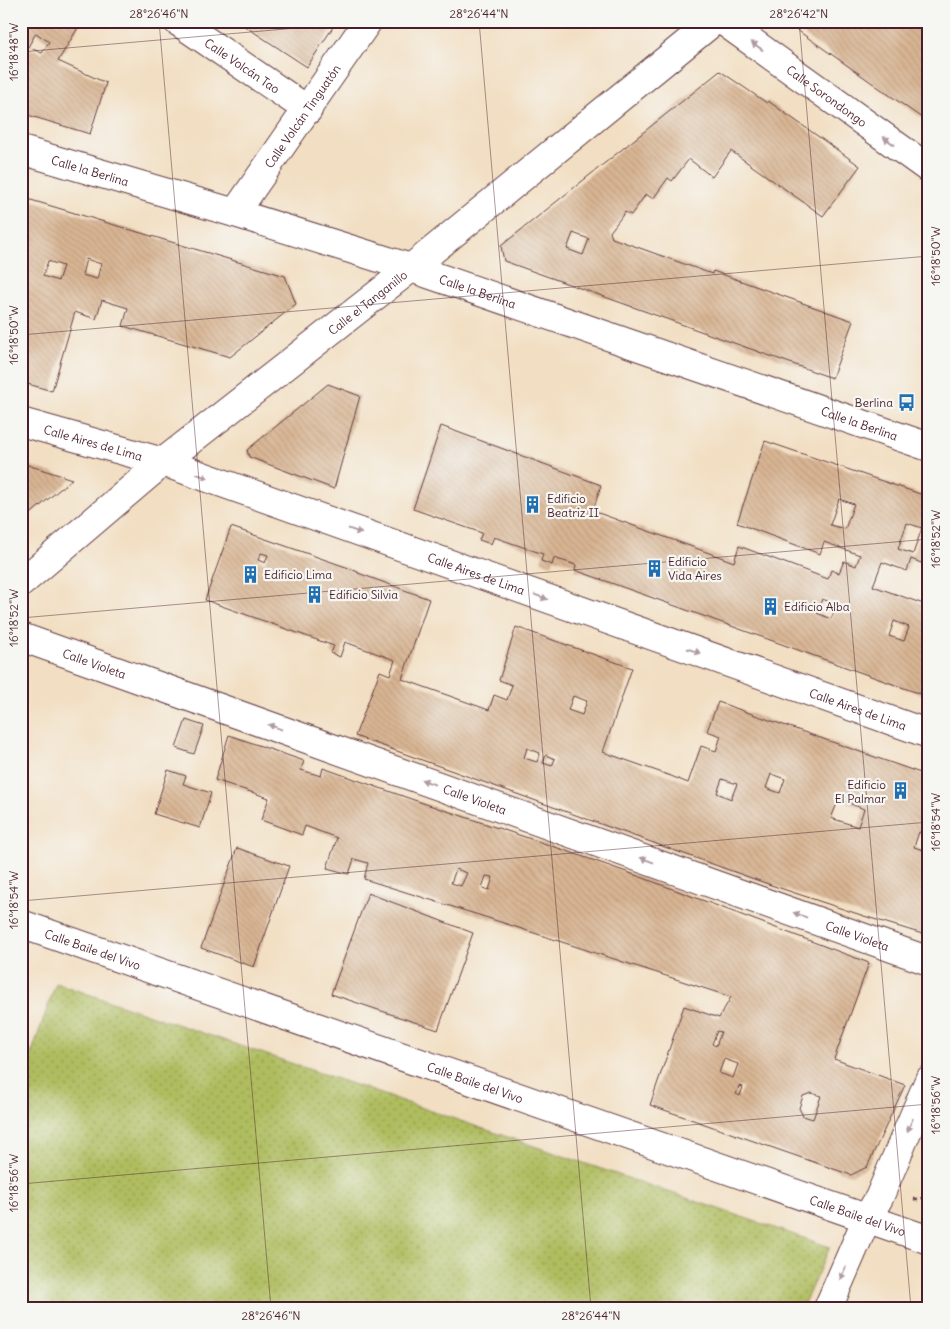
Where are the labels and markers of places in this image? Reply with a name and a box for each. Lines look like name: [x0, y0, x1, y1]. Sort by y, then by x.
bus stop icon: Berlina: [897, 392, 917, 412]
place label: Berlina: [855, 395, 893, 410]
place label: Edificio Beatriz II: [547, 491, 599, 520]
building icon: Edificio Beatriz II: [523, 495, 543, 515]
place label: Edificio Vida Aires: [668, 554, 722, 583]
building icon: Edificio Vida Aires: [644, 558, 664, 578]
building icon: Edificio Lima: [240, 564, 260, 584]
place label: Edificio Lima: [264, 567, 332, 582]
building icon: Edificio Silvia: [305, 584, 325, 604]
place label: Edificio Silvia: [329, 587, 398, 602]
building icon: Edificio Alba: [760, 596, 780, 616]
place label: Edificio Alba: [784, 599, 850, 614]
place label: Edificio El Palmar: [835, 777, 886, 806]
building icon: Edificio El Palmar: [890, 781, 910, 801]

